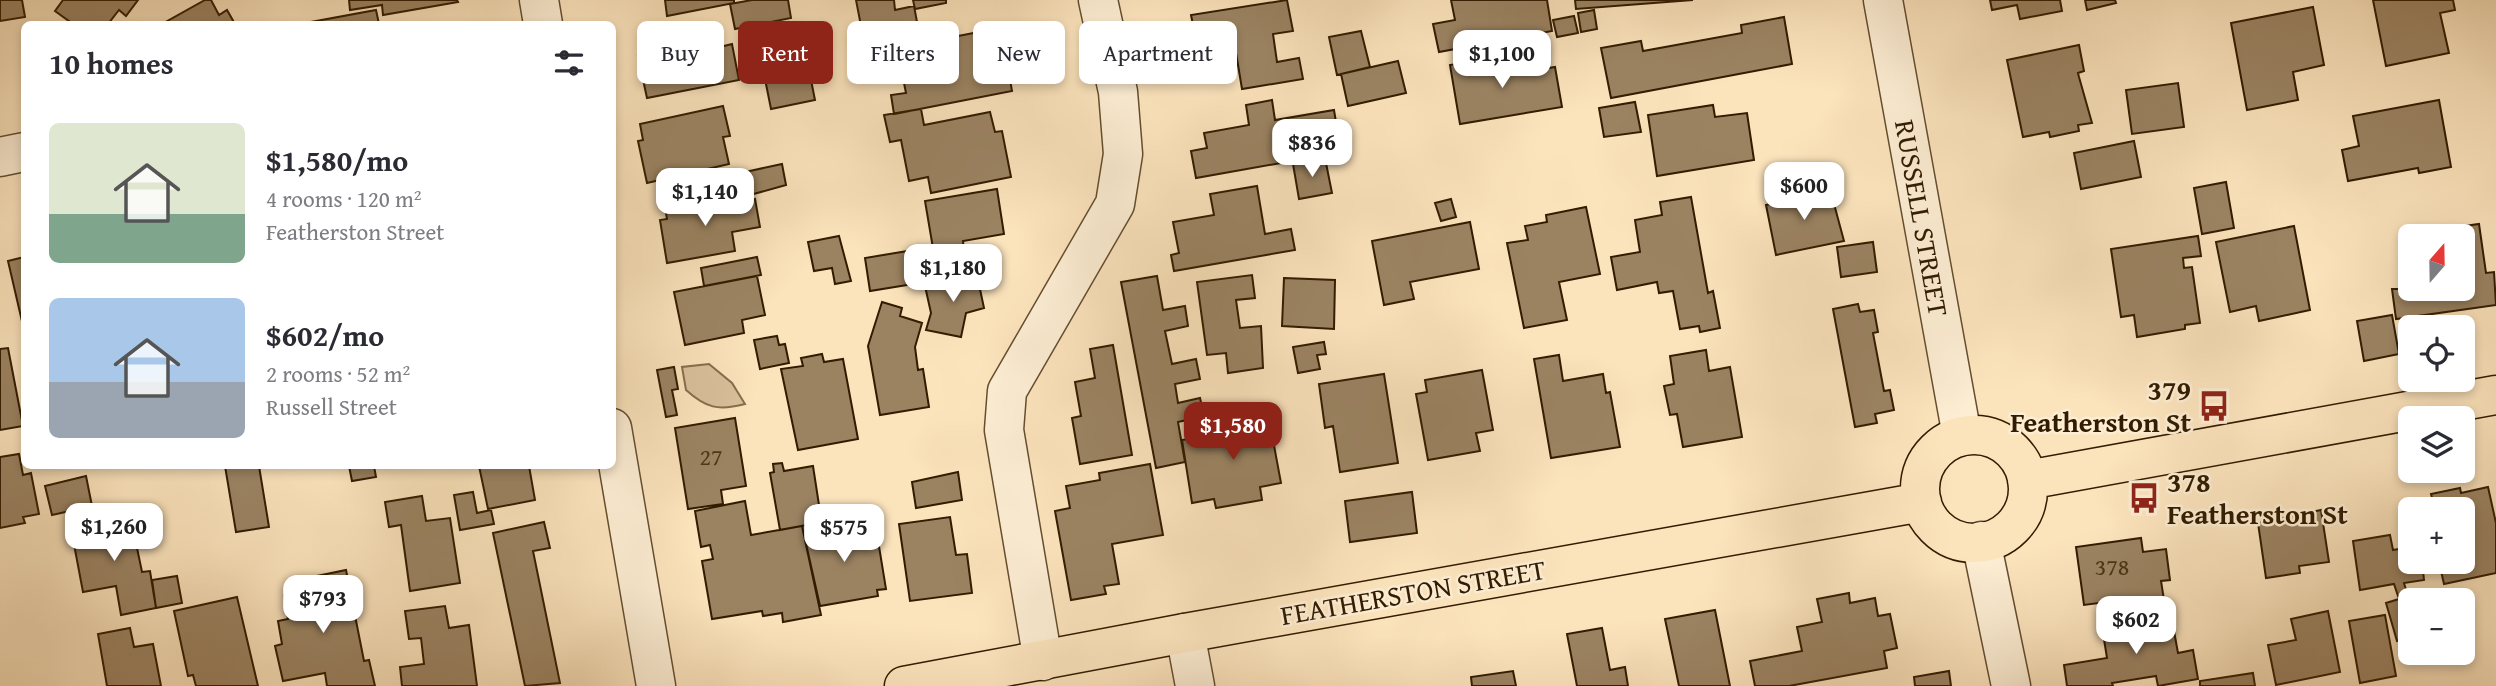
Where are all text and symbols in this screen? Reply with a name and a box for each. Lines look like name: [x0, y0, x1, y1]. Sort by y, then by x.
chip: Buy: [637, 21, 724, 84]
chip: Rent: [738, 21, 833, 84]
chip: Filters: [847, 21, 959, 84]
chip: New: [973, 21, 1065, 84]
chip: Apartment: [1079, 21, 1237, 84]
pin: $1,100: [1445, 31, 1559, 90]
text: $1,100: [1469, 36, 1535, 69]
text: 10 homes: [49, 41, 174, 85]
icon: filters: [550, 44, 588, 82]
street label: RUSSELL STREET: [1885, 116, 1960, 320]
pin: $836: [1271, 120, 1353, 179]
text: $836: [1288, 125, 1336, 158]
text: $1,580/mo: [266, 138, 408, 182]
icon: home: [105, 151, 189, 235]
pin: $600: [1763, 162, 1845, 222]
pin: $1,140: [648, 168, 762, 228]
text: $600: [1780, 168, 1828, 201]
text: $1,140: [672, 174, 738, 207]
text: 4 rooms · 120 m²: [266, 182, 421, 215]
text: Featherston Street: [266, 215, 444, 248]
north arrow: [2398, 224, 2474, 301]
map controls: [2398, 224, 2475, 665]
pin: $1,180: [896, 244, 1010, 304]
text: $1,180: [920, 250, 986, 283]
text: $602/mo: [266, 313, 384, 357]
button: locate: [2398, 315, 2475, 392]
icon: home: [105, 326, 189, 410]
text: 2 rooms · 52 m²: [266, 357, 410, 390]
place label: 379 Featherston St: [2010, 369, 2191, 442]
bus stop icon: 379 Featherston St: [2197, 389, 2231, 423]
text: Russell Street: [266, 390, 397, 423]
pin: $1,580: [1176, 402, 1290, 462]
button: layers: [2398, 406, 2475, 483]
text: $1,580: [1200, 408, 1266, 441]
house number: 27: [699, 439, 723, 474]
place label: 378 Featherston St: [2167, 461, 2348, 534]
bus stop icon: 378 Featherston St: [2127, 481, 2161, 515]
button: +: [2398, 497, 2475, 574]
pin: $1,260: [57, 504, 171, 563]
pin: $575: [803, 504, 885, 564]
text: $1,260: [81, 509, 147, 542]
text: $575: [820, 510, 868, 543]
street label: FEATHERSTON STREET: [1277, 548, 1549, 635]
house number: 378: [2095, 549, 2129, 584]
pin: $793: [282, 576, 364, 635]
text: $793: [299, 581, 347, 614]
button: −: [2398, 588, 2475, 665]
pin: $602: [2095, 596, 2177, 656]
text: $602: [2112, 602, 2160, 635]

